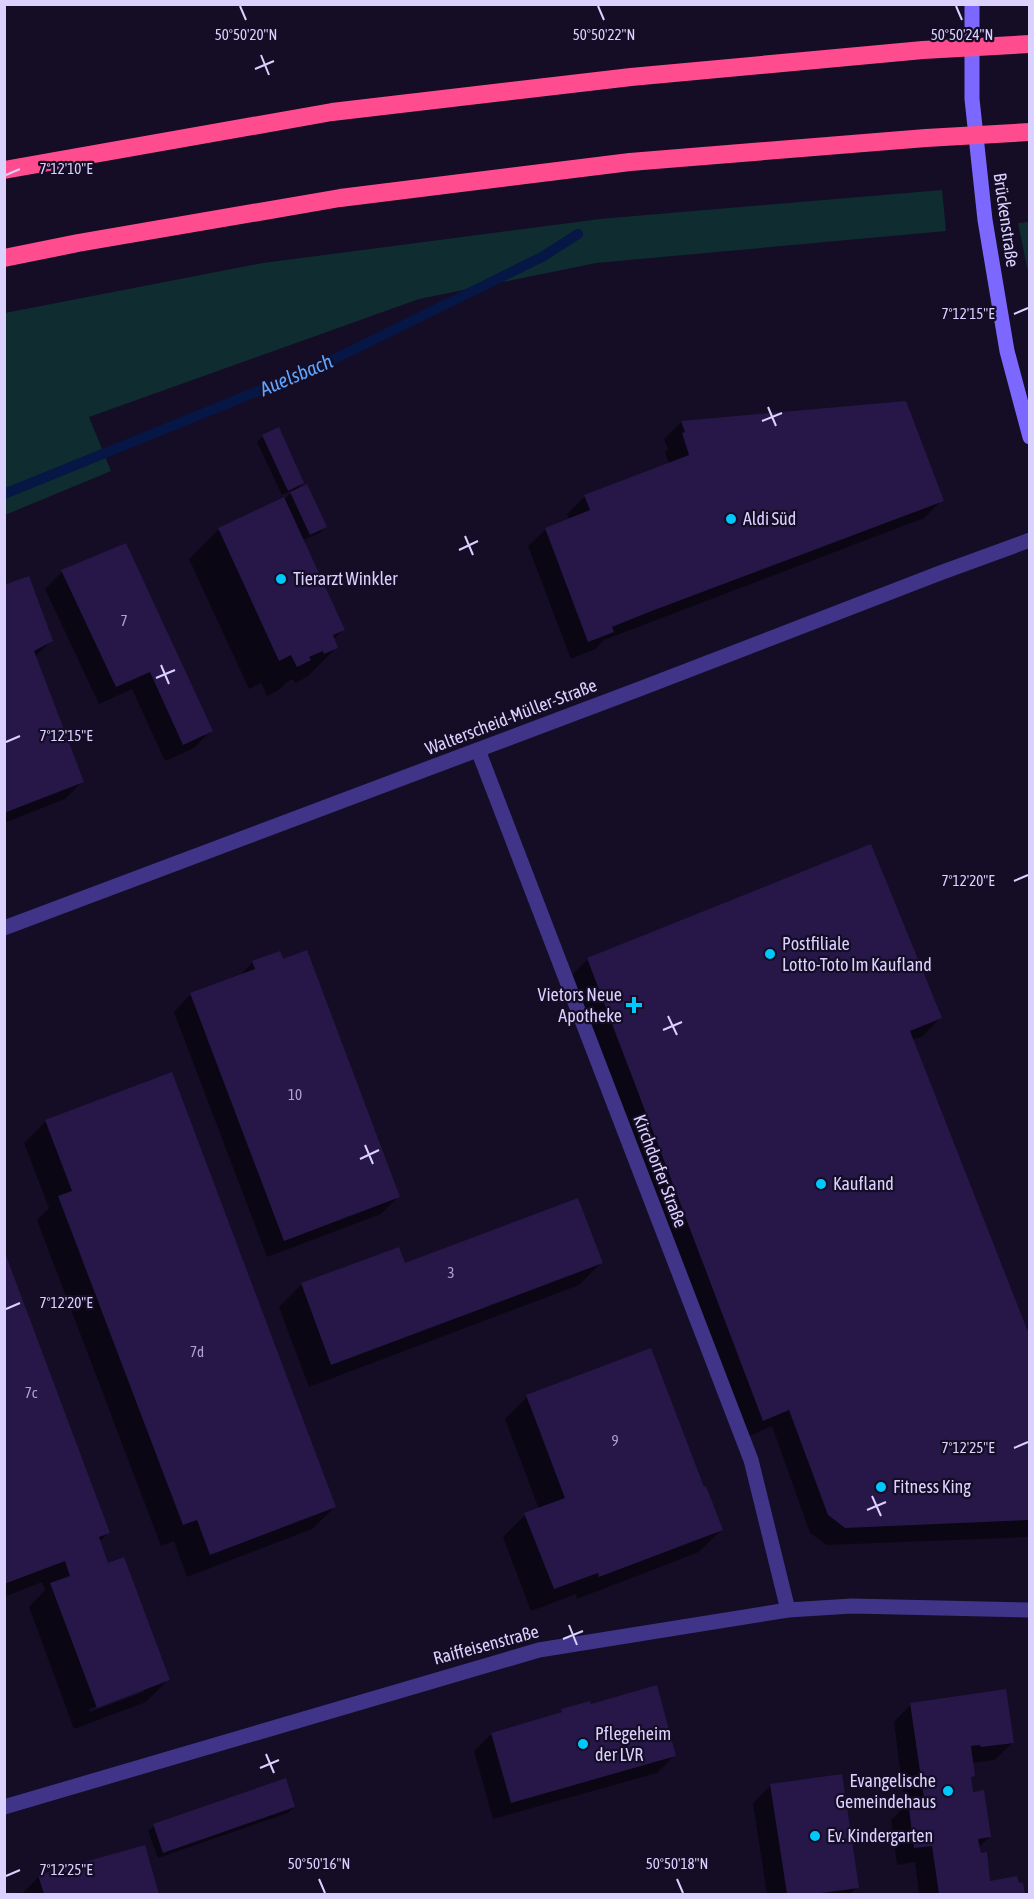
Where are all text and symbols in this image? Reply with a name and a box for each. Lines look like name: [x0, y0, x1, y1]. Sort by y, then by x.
text: 50°50'20"N: [215, 26, 277, 43]
text: 50°50'22"N: [573, 26, 635, 43]
text: 50°50'24"N: [931, 26, 993, 43]
text: 7°12'10"E: [39, 160, 93, 177]
street label: Brückenstraße: [989, 171, 1024, 269]
text: 7°12'15"E: [941, 305, 995, 322]
water label: Auelsbach: [255, 349, 336, 401]
place label: Aldi Süd: [743, 508, 796, 529]
marker: Aldi Süd: [724, 512, 738, 526]
place label: Tierarzt Winkler: [293, 568, 398, 589]
marker: Tierarzt Winkler: [274, 572, 288, 586]
house number: 7: [120, 612, 128, 629]
street label: Walterscheid-Müller-Straße: [422, 674, 600, 759]
text: 7°12'15"E: [39, 727, 93, 744]
text: 7°12'20"E: [941, 872, 995, 889]
place label: Postfiliale Lotto-Toto Im Kaufland: [782, 933, 932, 975]
marker: Postfiliale Lotto-Toto Im Kaufland: [763, 947, 777, 961]
place label: Vietors Neue Apotheke: [538, 984, 622, 1026]
marker: Vietors Neue Apotheke: [627, 998, 641, 1012]
house number: 10: [288, 1086, 302, 1103]
street label: Kirchdorfer Straße: [629, 1111, 692, 1230]
place label: Kaufland: [833, 1173, 894, 1194]
marker: Kaufland: [814, 1177, 828, 1191]
house number: 3: [447, 1264, 455, 1281]
text: 7°12'20"E: [39, 1294, 93, 1311]
house number: 7d: [190, 1343, 204, 1360]
house number: 7c: [25, 1384, 38, 1401]
house number: 9: [611, 1432, 619, 1449]
text: 7°12'25"E: [941, 1439, 995, 1456]
place label: Fitness King: [893, 1476, 971, 1497]
marker: Fitness King: [874, 1480, 888, 1494]
street label: Raiffeisenstraße: [431, 1620, 541, 1669]
place label: Pflegeheim der LVR: [595, 1723, 671, 1765]
marker: Pflegeheim der LVR: [576, 1737, 590, 1751]
place label: Evangelische Gemeindehaus: [835, 1770, 936, 1812]
marker: Evangelische Gemeindehaus: [941, 1784, 955, 1798]
place label: Ev. Kindergarten: [827, 1825, 933, 1846]
marker: Ev. Kindergarten: [808, 1829, 822, 1843]
text: 50°50'16"N: [288, 1855, 350, 1872]
text: 50°50'18"N: [646, 1855, 708, 1872]
text: 7°12'25"E: [39, 1861, 93, 1878]

